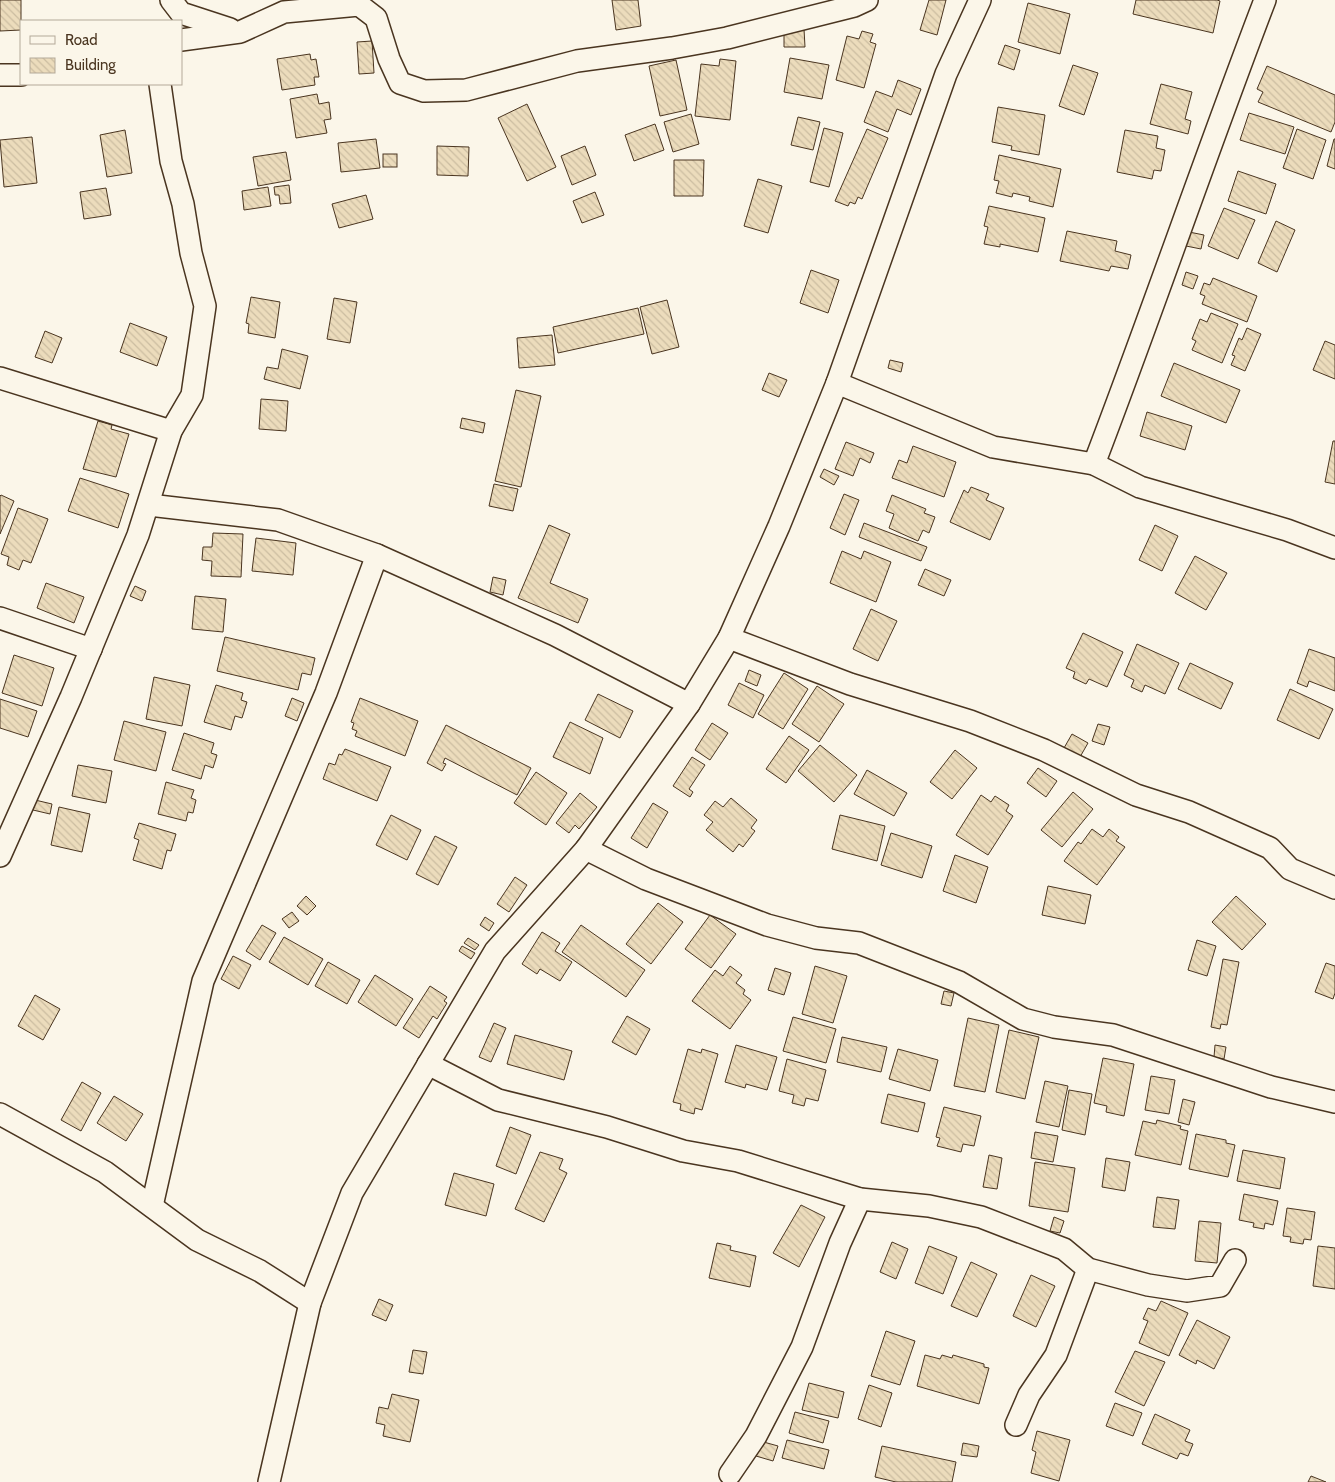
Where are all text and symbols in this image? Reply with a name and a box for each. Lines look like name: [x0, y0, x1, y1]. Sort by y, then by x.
legend: [20, 20, 182, 85]
text: Road: [65, 31, 98, 49]
text: Building: [65, 56, 116, 74]

